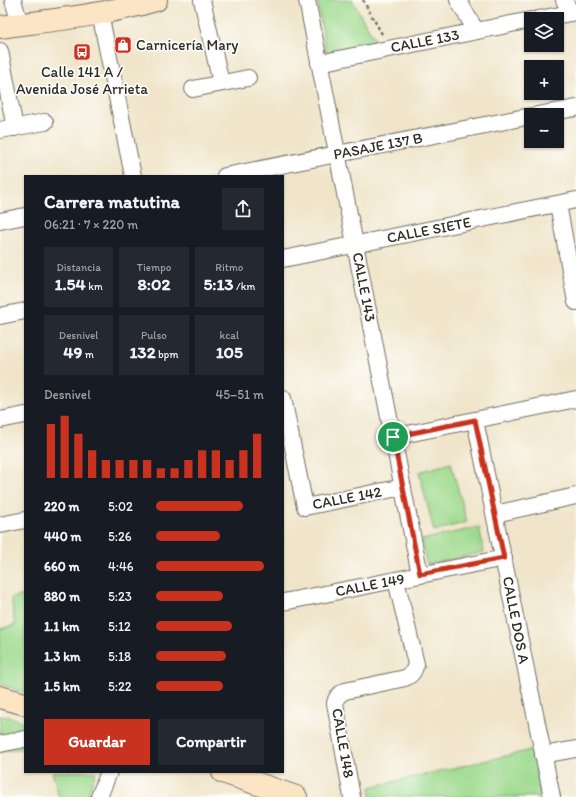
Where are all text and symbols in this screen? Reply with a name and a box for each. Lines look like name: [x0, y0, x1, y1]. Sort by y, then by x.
map controls: [524, 12, 564, 148]
button: layers: [524, 12, 564, 52]
street label: CALLE 133: [389, 26, 461, 56]
shop icon: Carnicería Mary: [113, 35, 133, 55]
place label: Carnicería Mary: [136, 36, 238, 54]
bus stop icon: Calle 141 A / Avenida José Arrieta: [72, 42, 92, 62]
button: +: [524, 60, 564, 100]
place label: Calle 141 A / Avenida José Arrieta: [16, 63, 148, 98]
button: −: [524, 108, 564, 148]
street label: PASAJE 137 B: [332, 128, 424, 163]
button: share: [222, 188, 264, 230]
text: Carrera matutina: [44, 191, 180, 213]
street label: CALLE SIETE: [385, 213, 473, 247]
text: 06:21 · 7 × 220 m: [44, 217, 138, 232]
street label: CALLE 143: [348, 251, 380, 323]
text: Distancia: [56, 261, 101, 274]
text: Tiempo: [137, 261, 171, 274]
text: Ritmo: [215, 261, 243, 274]
text: 1.54: [55, 274, 86, 294]
text: 8:02: [138, 274, 170, 294]
text: 5:13: [203, 274, 234, 294]
text: km: [86, 280, 103, 293]
text: /km: [234, 280, 255, 293]
text: Desnivel: [59, 329, 98, 342]
text: Pulso: [141, 329, 167, 342]
text: kcal: [220, 329, 239, 342]
text: 49: [63, 342, 82, 362]
text: 132: [129, 342, 156, 362]
text: 105: [216, 342, 243, 362]
text: m: [82, 348, 94, 361]
text: bpm: [156, 348, 178, 361]
text: Desnivel: [44, 387, 91, 402]
text: 45–51 m: [215, 387, 264, 402]
pin: [376, 420, 410, 454]
icon: arrive: [382, 426, 404, 448]
street label: CALLE 142: [311, 482, 383, 514]
text: 220 m: [44, 499, 80, 514]
text: 5:02: [108, 499, 133, 514]
text: 440 m: [44, 529, 82, 544]
text: 5:26: [108, 529, 132, 544]
text: 660 m: [44, 559, 80, 574]
text: 4:46: [108, 559, 134, 574]
street label: CALLE 149: [334, 569, 406, 601]
street label: CALLE DOS A: [499, 575, 533, 665]
text: 880 m: [44, 589, 80, 604]
text: 5:23: [108, 589, 132, 604]
text: 1.1 km: [44, 619, 79, 634]
text: 5:12: [108, 619, 131, 634]
text: 1.3 km: [44, 649, 80, 664]
text: 5:18: [108, 649, 131, 664]
text: 1.5 km: [44, 679, 80, 694]
text: 5:22: [108, 679, 132, 694]
street label: CALLE 148: [328, 707, 358, 779]
button: Guardar: [44, 719, 150, 765]
button: Compartir: [158, 719, 264, 765]

